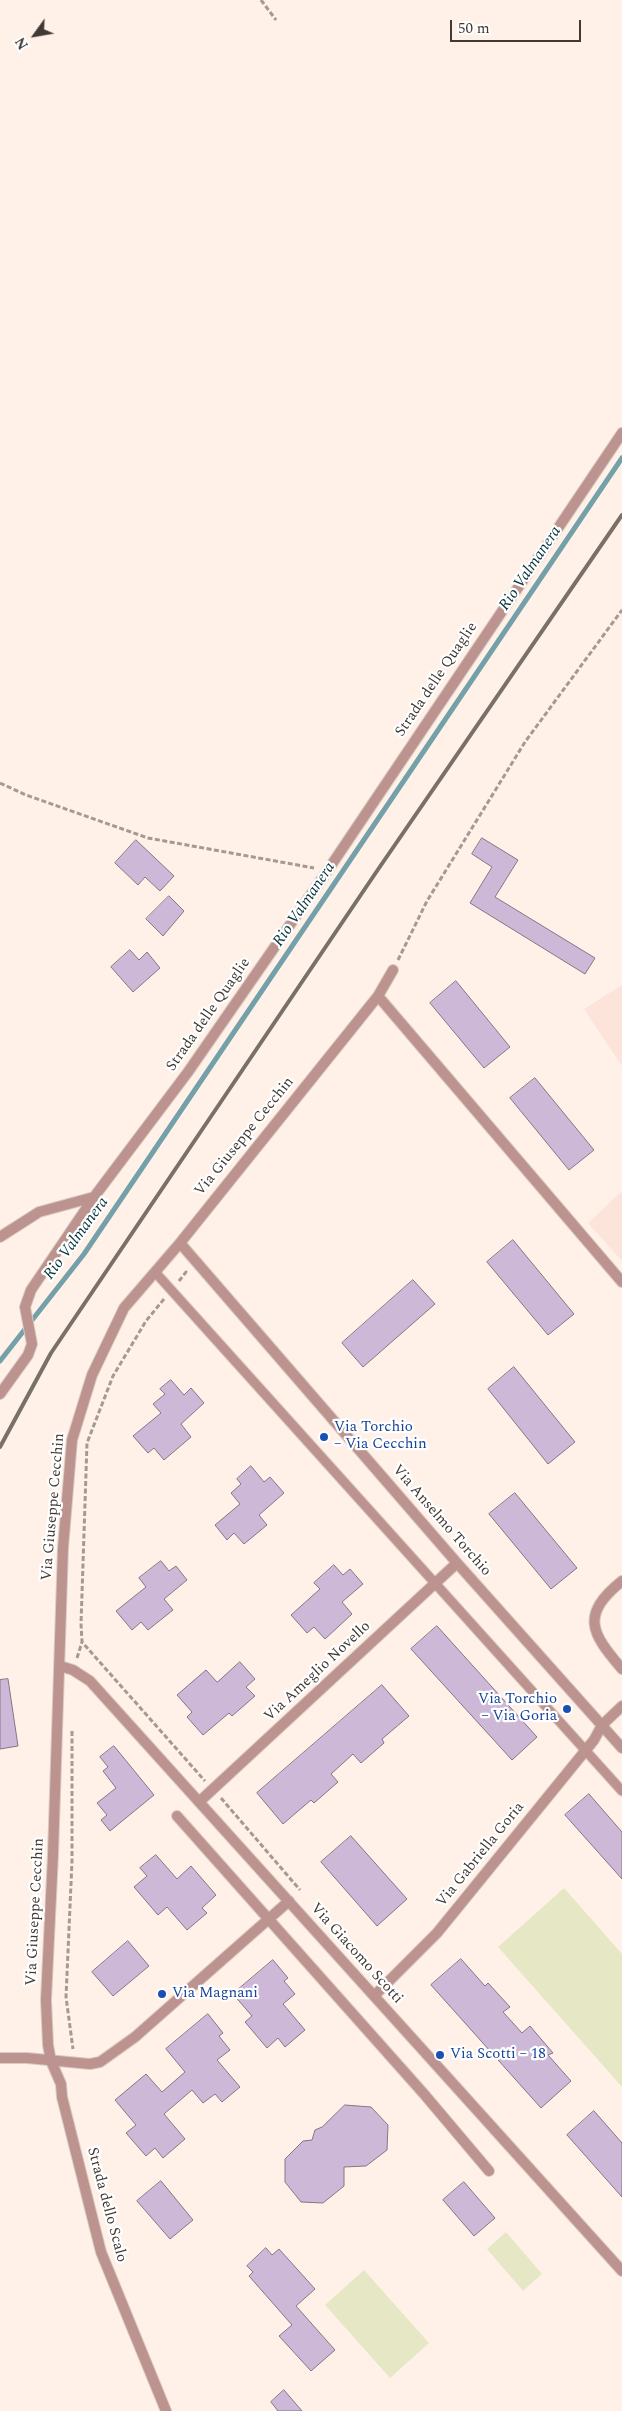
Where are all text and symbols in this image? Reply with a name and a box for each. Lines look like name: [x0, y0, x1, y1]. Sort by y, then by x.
north arrow: [10, 10, 60, 60]
scale bar: [452, 10, 583, 42]
text: 50 m: [458, 17, 490, 40]
text: N: [10, 33, 34, 54]
water label: Rio Valmanera: [496, 523, 566, 615]
street label: Strada delle Quaglie: [392, 619, 482, 741]
water label: Rio Valmanera: [270, 859, 340, 951]
street label: Strada delle Quaglie: [163, 955, 255, 1075]
street label: Via Giuseppe Cecchin: [191, 1074, 299, 1200]
water label: Rio Valmanera: [41, 1194, 113, 1284]
place label: Via Torchio – Via Cecchin: [334, 1419, 427, 1454]
marker: Via Torchio – Via Cecchin: [318, 1431, 330, 1443]
street label: Via Giuseppe Cecchin: [39, 1433, 69, 1581]
street label: Via Anselmo Torchio: [388, 1462, 494, 1580]
street label: Via Ameglio Novello: [261, 1618, 375, 1726]
place label: Via Torchio – Via Goria: [478, 1691, 557, 1726]
marker: Via Torchio – Via Goria: [561, 1703, 573, 1715]
street label: Via Gabriella Goria: [433, 1799, 529, 1911]
street label: Via Giuseppe Cecchin: [23, 1838, 49, 1986]
street label: Via Giacomo Scotti: [306, 1900, 406, 2008]
place label: Via Magnani: [172, 1985, 258, 2003]
marker: Via Magnani: [156, 1988, 168, 2000]
place label: Via Scotti – 18: [450, 2046, 546, 2064]
marker: Via Scotti – 18: [434, 2049, 446, 2061]
street label: Strada dello Scalo: [82, 2146, 130, 2264]

